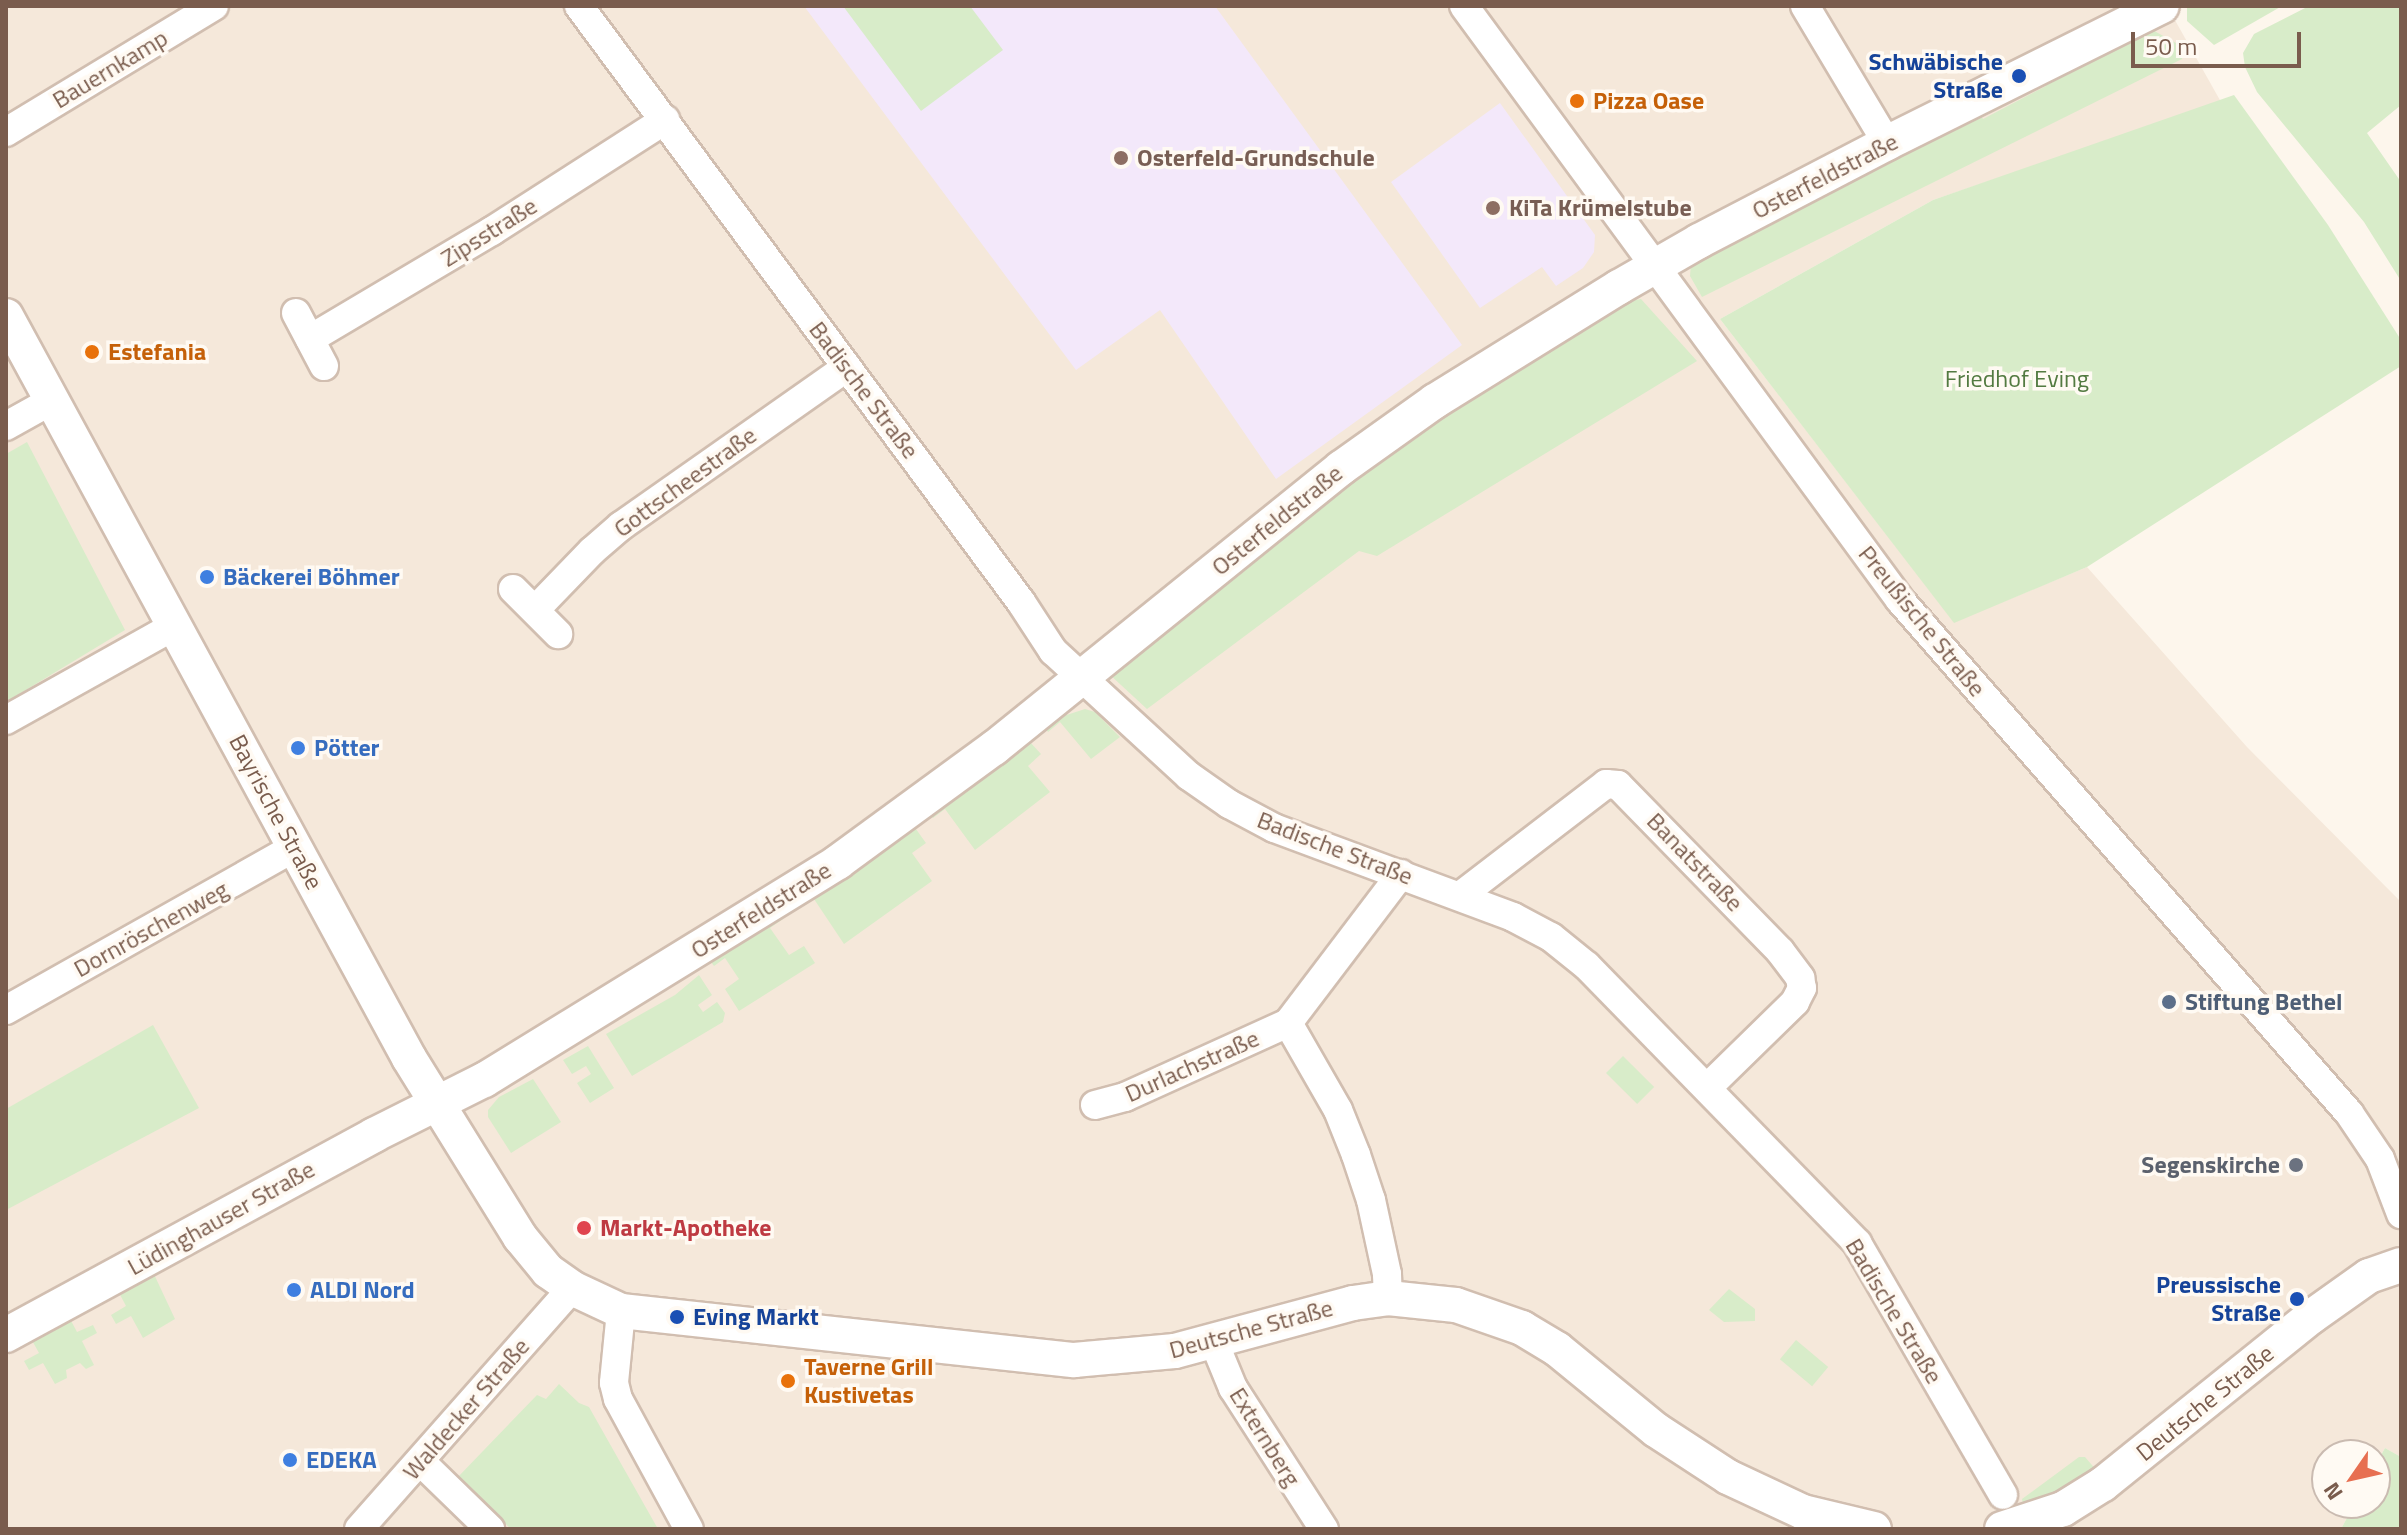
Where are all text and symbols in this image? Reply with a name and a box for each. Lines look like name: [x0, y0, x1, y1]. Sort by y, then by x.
scale bar: [2135, 16, 2305, 66]
street label: Bauernkamp: [47, 23, 173, 115]
text: 50 m: [2145, 28, 2197, 64]
place label: Schwäbische Straße: [1868, 48, 2003, 104]
marker: Schwäbische Straße: [2010, 67, 2028, 85]
place label: Pizza Oase: [1593, 87, 1704, 115]
marker: Pizza Oase: [1568, 92, 1586, 110]
street label: Osterfeldstraße: [1747, 127, 1903, 225]
place label: Osterfeld-Grundschule: [1137, 144, 1375, 172]
marker: Osterfeld-Grundschule: [1112, 149, 1130, 167]
street label: Zipsstraße: [436, 191, 542, 273]
place label: KiTa Krümelstube: [1509, 194, 1692, 222]
marker: KiTa Krümelstube: [1484, 199, 1502, 217]
street label: Badische Straße: [803, 316, 925, 464]
place label: Estefania: [108, 338, 206, 366]
marker: Estefania: [83, 343, 101, 361]
park label: Friedhof Eving: [1945, 365, 2089, 393]
street label: Gottscheestraße: [608, 421, 762, 543]
street label: Osterfeldstraße: [1206, 459, 1348, 581]
street label: Preußische Straße: [1852, 540, 1992, 702]
place label: Bäckerei Böhmer: [223, 563, 400, 591]
marker: Bäckerei Böhmer: [198, 568, 216, 586]
street label: Bayrische Straße: [223, 730, 329, 894]
place label: Pötter: [314, 734, 380, 762]
marker: Pötter: [289, 739, 307, 757]
street label: Badische Straße: [1253, 805, 1417, 891]
street label: Banatstraße: [1641, 807, 1749, 917]
street label: Osterfeldstraße: [686, 855, 836, 965]
street label: Dornröschenweg: [69, 875, 233, 983]
place label: Stiftung Bethel: [2185, 988, 2342, 1016]
marker: Stiftung Bethel: [2160, 993, 2178, 1011]
street label: Durlachstraße: [1121, 1024, 1263, 1108]
place label: Segenskirche: [2141, 1151, 2280, 1179]
street label: Lüdinghauser Straße: [123, 1155, 319, 1281]
marker: Segenskirche: [2287, 1156, 2305, 1174]
place label: Markt-Apotheke: [600, 1214, 772, 1242]
marker: Markt-Apotheke: [575, 1219, 593, 1237]
street label: Badische Straße: [1839, 1233, 1949, 1389]
place label: Preussische Straße: [2156, 1271, 2281, 1327]
place label: ALDI Nord: [310, 1276, 415, 1304]
marker: ALDI Nord: [285, 1281, 303, 1299]
marker: Preussische Straße: [2288, 1290, 2306, 1308]
street label: Deutsche Straße: [1166, 1293, 1336, 1365]
place label: Eving Markt: [693, 1303, 819, 1331]
marker: Eving Markt: [668, 1308, 686, 1326]
street label: Waldecker Straße: [397, 1332, 535, 1486]
street label: Deutsche Straße: [2131, 1339, 2279, 1467]
place label: Taverne Grill Kustivetas: [804, 1353, 934, 1409]
marker: Taverne Grill Kustivetas: [779, 1372, 797, 1390]
street label: Externberg: [1223, 1382, 1307, 1492]
north arrow: [2311, 1439, 2391, 1519]
place label: EDEKA: [306, 1446, 377, 1474]
marker: EDEKA: [281, 1451, 299, 1469]
text: N: [2314, 1475, 2351, 1507]

